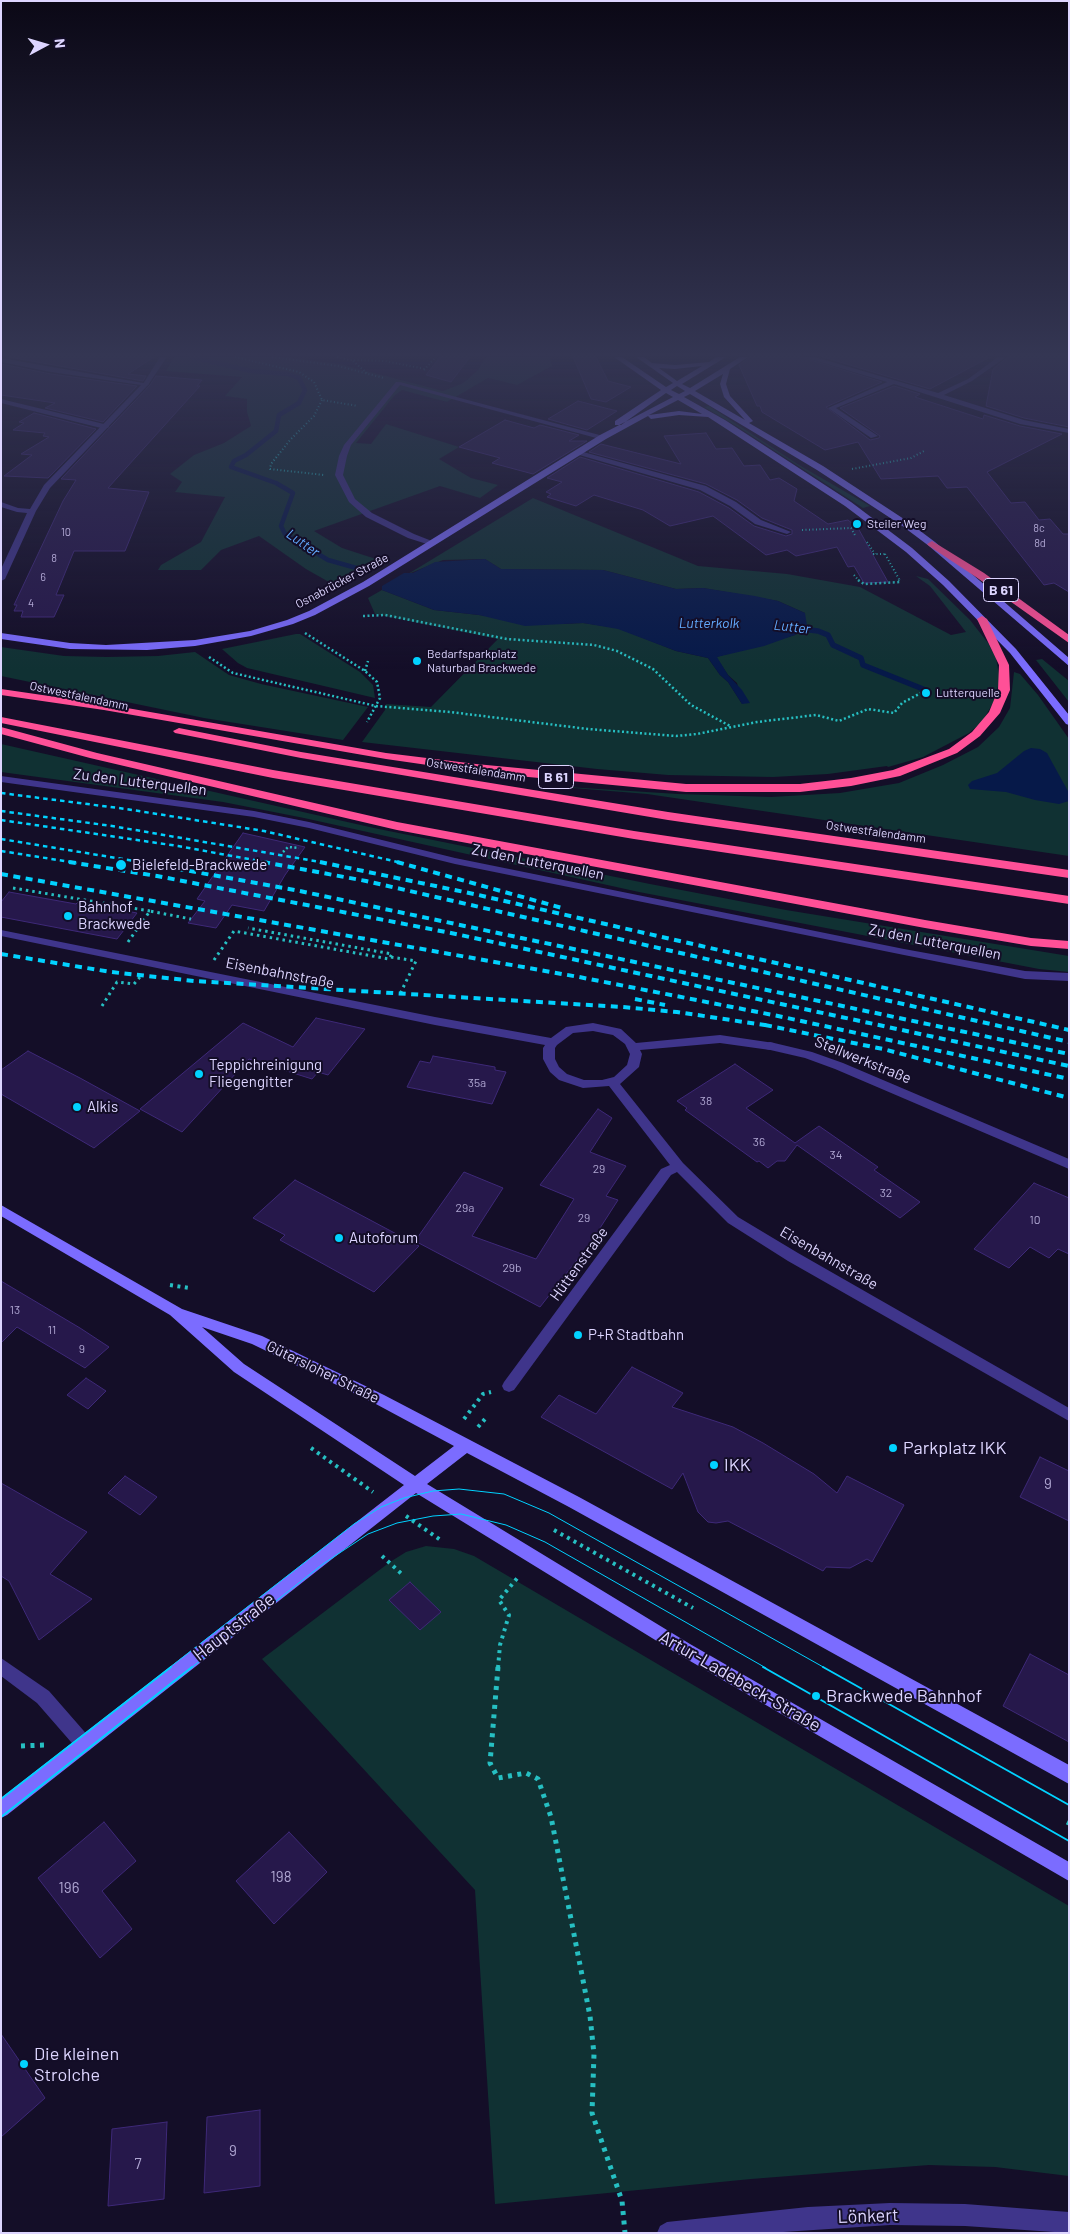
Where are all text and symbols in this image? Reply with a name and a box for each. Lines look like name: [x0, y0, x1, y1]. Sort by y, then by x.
north arrow: [20, 20, 70, 70]
text: N: [51, 38, 69, 49]
place label: Steiler Weg: [867, 517, 926, 531]
marker: Steiler Weg: [851, 518, 863, 530]
house number: 8c: [1033, 521, 1045, 535]
house number: 10: [61, 525, 71, 539]
water label: Lutter: [283, 526, 323, 560]
house number: 8d: [1034, 536, 1046, 550]
street label: Osnabrücker Straße: [293, 550, 391, 612]
house number: 8: [51, 551, 57, 565]
house number: 6: [40, 570, 46, 584]
road number: B 61: [984, 578, 1018, 602]
house number: 4: [28, 596, 34, 610]
water label: Lutterkolk: [679, 615, 739, 631]
water label: Lutter: [773, 616, 811, 638]
place label: Bedarfsparkplatz Naturbad Brackwede: [427, 647, 536, 675]
marker: Bedarfsparkplatz Naturbad Brackwede: [411, 655, 423, 667]
street label: Ostwestfalendamm: [28, 678, 130, 714]
place label: Lutterquelle: [936, 686, 1000, 700]
marker: Lutterquelle: [920, 687, 932, 699]
street label: Ostwestfalendamm: [425, 755, 527, 785]
street label: Zu den Lutterquellen: [72, 765, 208, 799]
road number: B 61: [538, 766, 574, 789]
street label: Ostwestfalendamm: [825, 818, 927, 846]
street label: Zu den Lutterquellen: [470, 840, 606, 884]
place label: Bielefeld-Brackwede: [132, 856, 267, 874]
marker: Bielefeld-Brackwede: [114, 858, 128, 872]
place label: Bahnhof Brackwede: [78, 898, 151, 933]
marker: Bahnhof Brackwede: [62, 910, 74, 922]
street label: Zu den Lutterquellen: [867, 920, 1003, 964]
street label: Eisenbahnstraße: [224, 954, 336, 992]
street label: Stellwerkstraße: [812, 1032, 914, 1088]
place label: Teppichreinigung Fliegengitter: [209, 1056, 322, 1091]
marker: Teppichreinigung Fliegengitter: [193, 1068, 205, 1080]
house number: 35a: [468, 1076, 486, 1090]
house number: 38: [700, 1094, 712, 1108]
place label: Alkis: [87, 1098, 118, 1116]
marker: Alkis: [71, 1101, 83, 1113]
house number: 36: [753, 1135, 765, 1149]
house number: 34: [830, 1148, 842, 1162]
house number: 29: [593, 1162, 605, 1176]
house number: 32: [880, 1186, 892, 1200]
house number: 29a: [456, 1201, 474, 1215]
house number: 29: [578, 1211, 590, 1225]
house number: 10: [1030, 1213, 1040, 1227]
street label: Eisenbahnstraße: [777, 1223, 881, 1293]
street label: Hüttenstraße: [546, 1224, 612, 1304]
place label: Autoforum: [349, 1229, 418, 1247]
marker: Autoforum: [333, 1232, 345, 1244]
house number: 29b: [502, 1261, 522, 1275]
house number: 13: [10, 1303, 20, 1317]
house number: 11: [48, 1323, 56, 1337]
place label: P+R Stadtbahn: [588, 1326, 684, 1344]
marker: P+R Stadtbahn: [572, 1329, 584, 1341]
street label: Gütersloher Straße: [264, 1337, 382, 1407]
house number: 9: [79, 1342, 85, 1356]
place label: Parkplatz IKK: [903, 1437, 1006, 1459]
marker: Parkplatz IKK: [887, 1442, 899, 1454]
place label: IKK: [724, 1454, 751, 1476]
marker: IKK: [708, 1459, 720, 1471]
house number: 9: [1044, 1475, 1052, 1493]
street label: Hauptstraße: [189, 1588, 279, 1666]
street label: Artur-Ladebeck-Straße: [655, 1626, 825, 1736]
place label: Brackwede Bahnhof: [826, 1685, 982, 1707]
marker: Brackwede Bahnhof: [810, 1690, 822, 1702]
house number: 198: [271, 1868, 291, 1886]
house number: 196: [59, 1879, 79, 1897]
place label: Die kleinen Strolche: [34, 2043, 119, 2086]
marker: Die kleinen Strolche: [18, 2058, 30, 2070]
house number: 9: [229, 2142, 237, 2160]
house number: 7: [134, 2155, 142, 2173]
street label: Lönkert: [837, 2204, 899, 2228]

